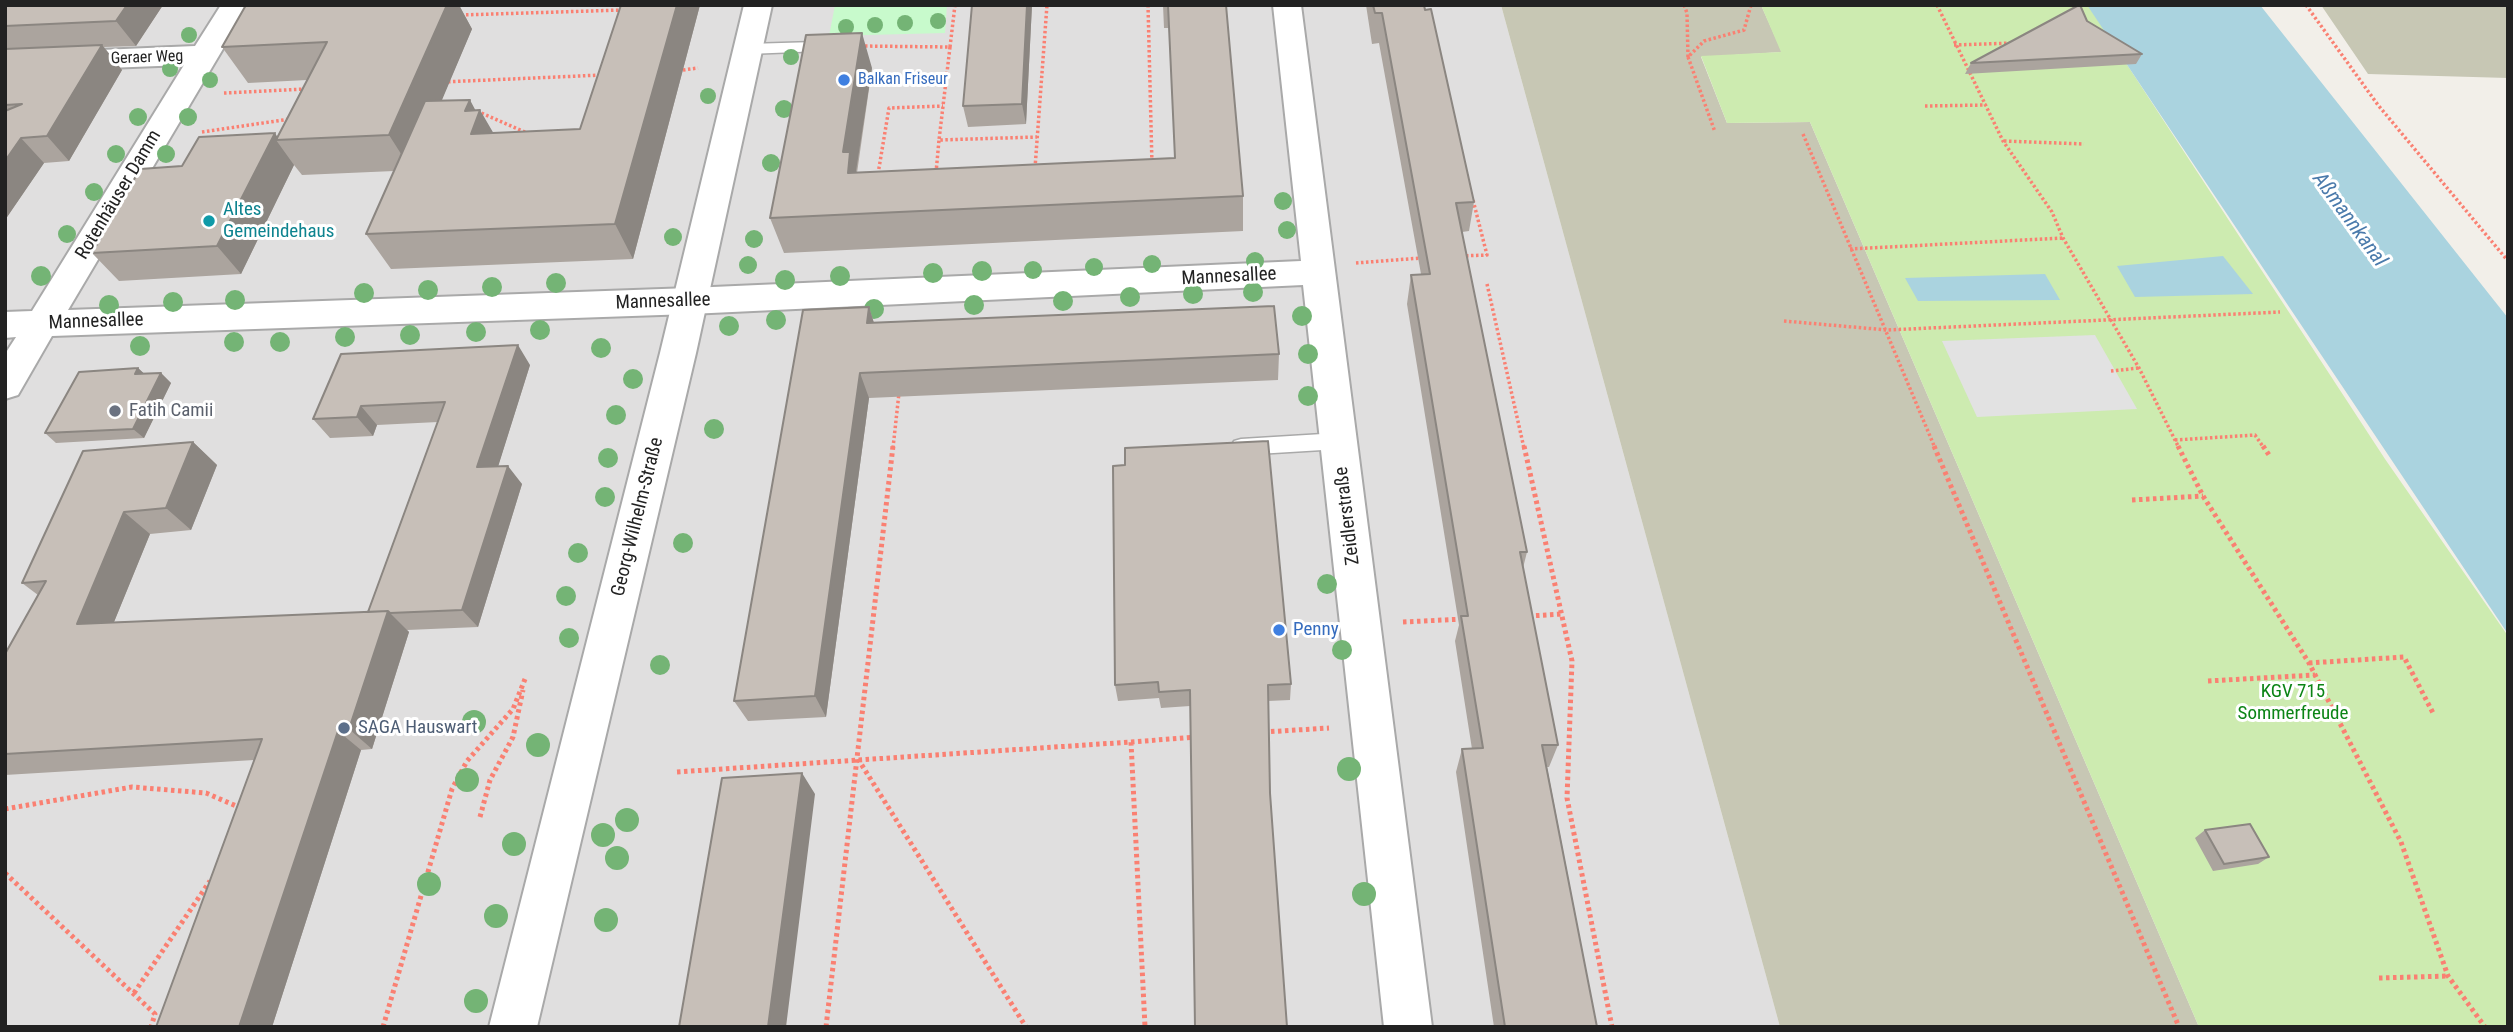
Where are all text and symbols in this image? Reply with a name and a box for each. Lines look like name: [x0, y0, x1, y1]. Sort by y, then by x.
street label: Geraer Weg: [110, 47, 184, 69]
place label: Balkan Friseur: [858, 70, 948, 90]
marker: Balkan Friseur: [836, 72, 852, 88]
street label: Rotenhäuser Damm: [71, 126, 167, 264]
water label: Aßmannkanal: [2306, 168, 2392, 272]
place label: Altes Gemeindehaus: [223, 199, 334, 243]
marker: Altes Gemeindehaus: [201, 213, 217, 229]
street label: Mannesallee: [1181, 263, 1277, 291]
street label: Mannesallee: [615, 289, 711, 315]
street label: Mannesallee: [48, 309, 144, 335]
place label: Fatih Camii: [129, 400, 213, 422]
marker: Fatih Camii: [107, 403, 123, 419]
street label: Georg-Wilhelm-Straße: [607, 435, 669, 599]
street label: Zeidlerstraße: [1331, 465, 1365, 567]
place label: Penny: [1293, 619, 1339, 641]
marker: Penny: [1271, 622, 1287, 638]
park label: KGV 715 Sommerfreude: [2238, 681, 2348, 725]
place label: SAGA Hauswart: [358, 717, 477, 739]
marker: SAGA Hauswart: [336, 720, 352, 736]

